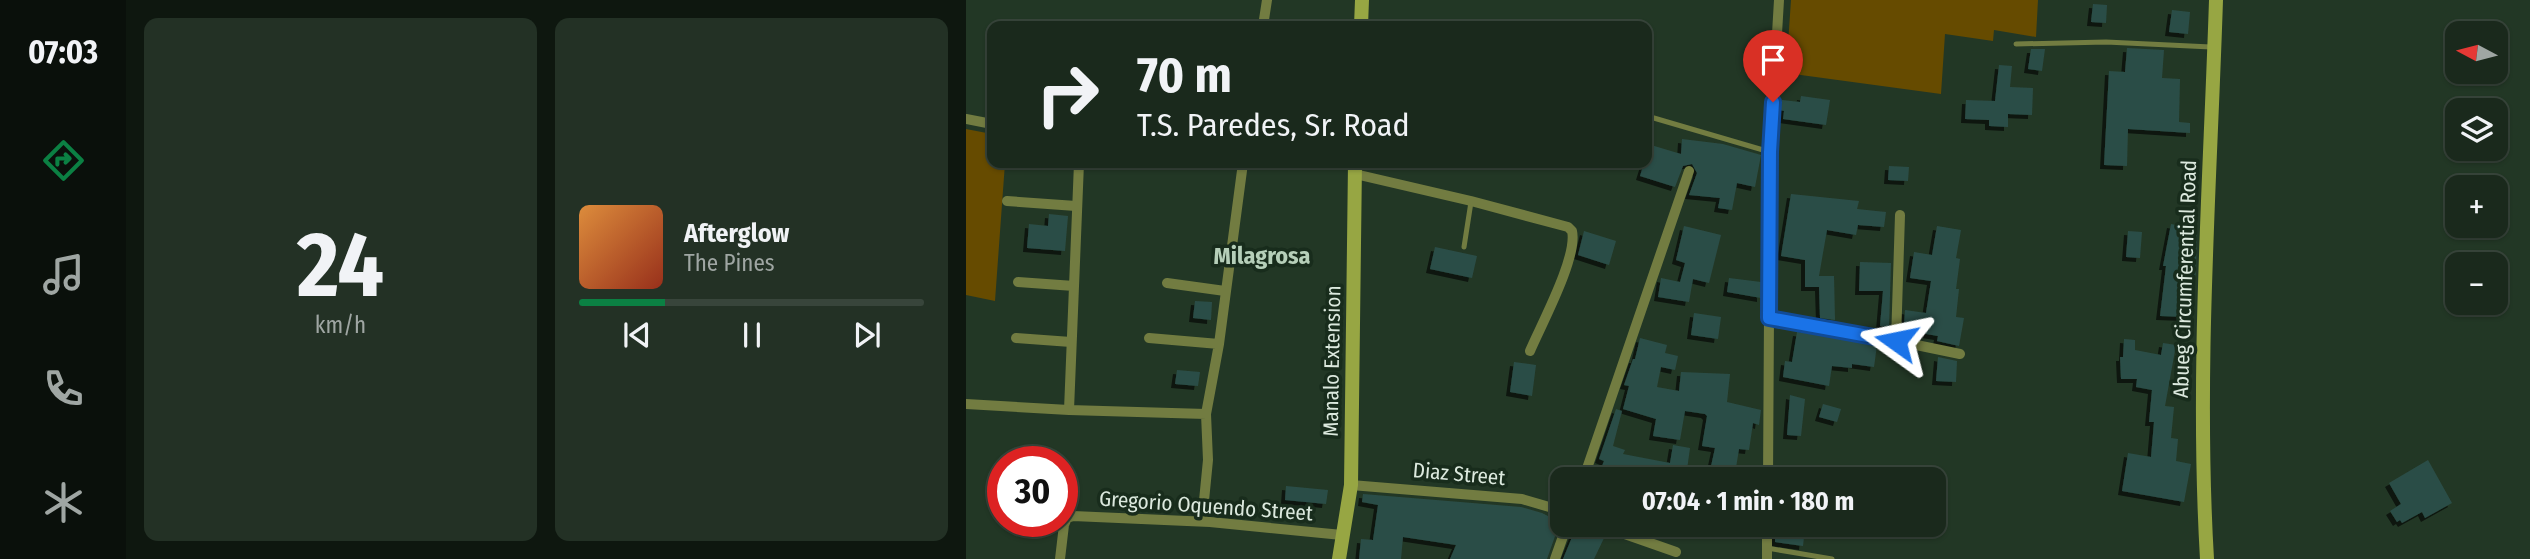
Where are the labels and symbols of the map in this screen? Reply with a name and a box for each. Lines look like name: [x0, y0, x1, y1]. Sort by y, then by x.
north arrow: [2445, 21, 2508, 84]
pin: [1743, 30, 1803, 102]
street label: Abueg Circumferential Road: [2168, 160, 2202, 398]
district label: Milagrosa: [1214, 242, 1310, 270]
street label: Manalo Extension: [1318, 285, 1346, 437]
position arrow: [1859, 304, 1933, 378]
speed limit sign: 30: [987, 446, 1078, 537]
street label: Diaz Street: [1412, 457, 1506, 491]
street label: Gregorio Oquendo Street: [1098, 486, 1314, 526]

